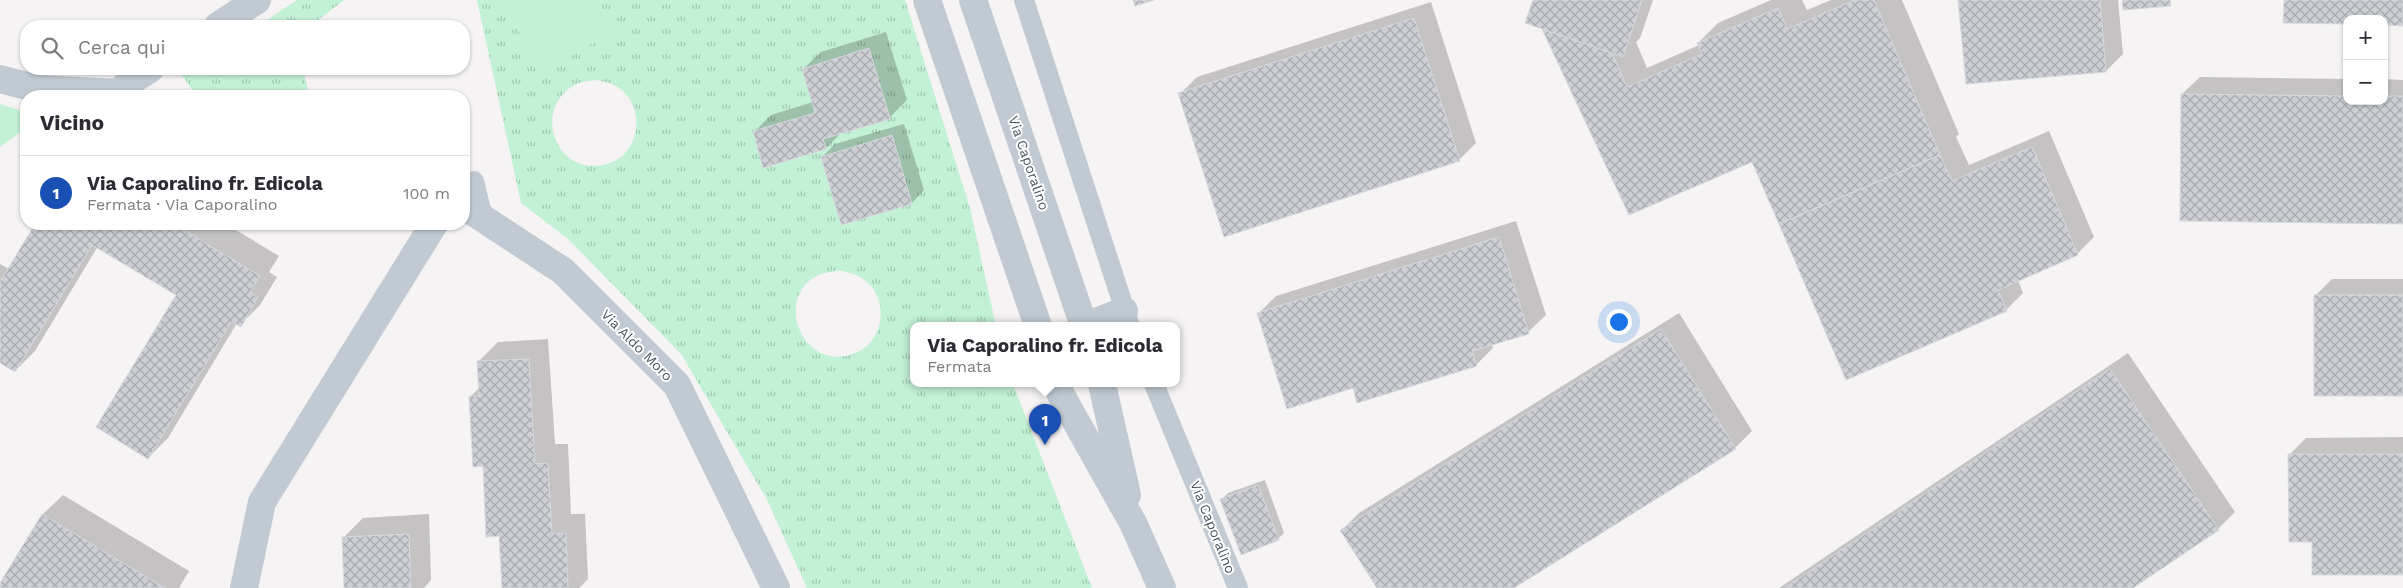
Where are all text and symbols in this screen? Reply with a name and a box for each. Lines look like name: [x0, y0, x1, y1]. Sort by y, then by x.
map controls: [2343, 15, 2388, 105]
button: +: [2343, 15, 2388, 60]
search box: [20, 20, 470, 75]
icon: search: [38, 34, 66, 62]
text: Cerca qui: [78, 36, 166, 59]
button: −: [2343, 60, 2388, 105]
text: Vicino: [40, 110, 104, 135]
street label: Via Caporalino: [1005, 114, 1053, 212]
text: Via Caporalino fr. Edicola: [87, 172, 323, 195]
text: 1: [53, 184, 59, 203]
text: 100 m: [403, 184, 450, 203]
text: Fermata · Via Caporalino: [87, 195, 277, 214]
street label: Via Aldo Moro: [598, 306, 676, 384]
your location: [1606, 309, 1632, 335]
popup: [910, 322, 1180, 387]
text: Via Caporalino fr. Edicola: [927, 334, 1163, 357]
text: Fermata: [927, 357, 992, 376]
pin: 1: [1029, 404, 1061, 445]
street label: Via Caporalino: [1187, 478, 1239, 576]

